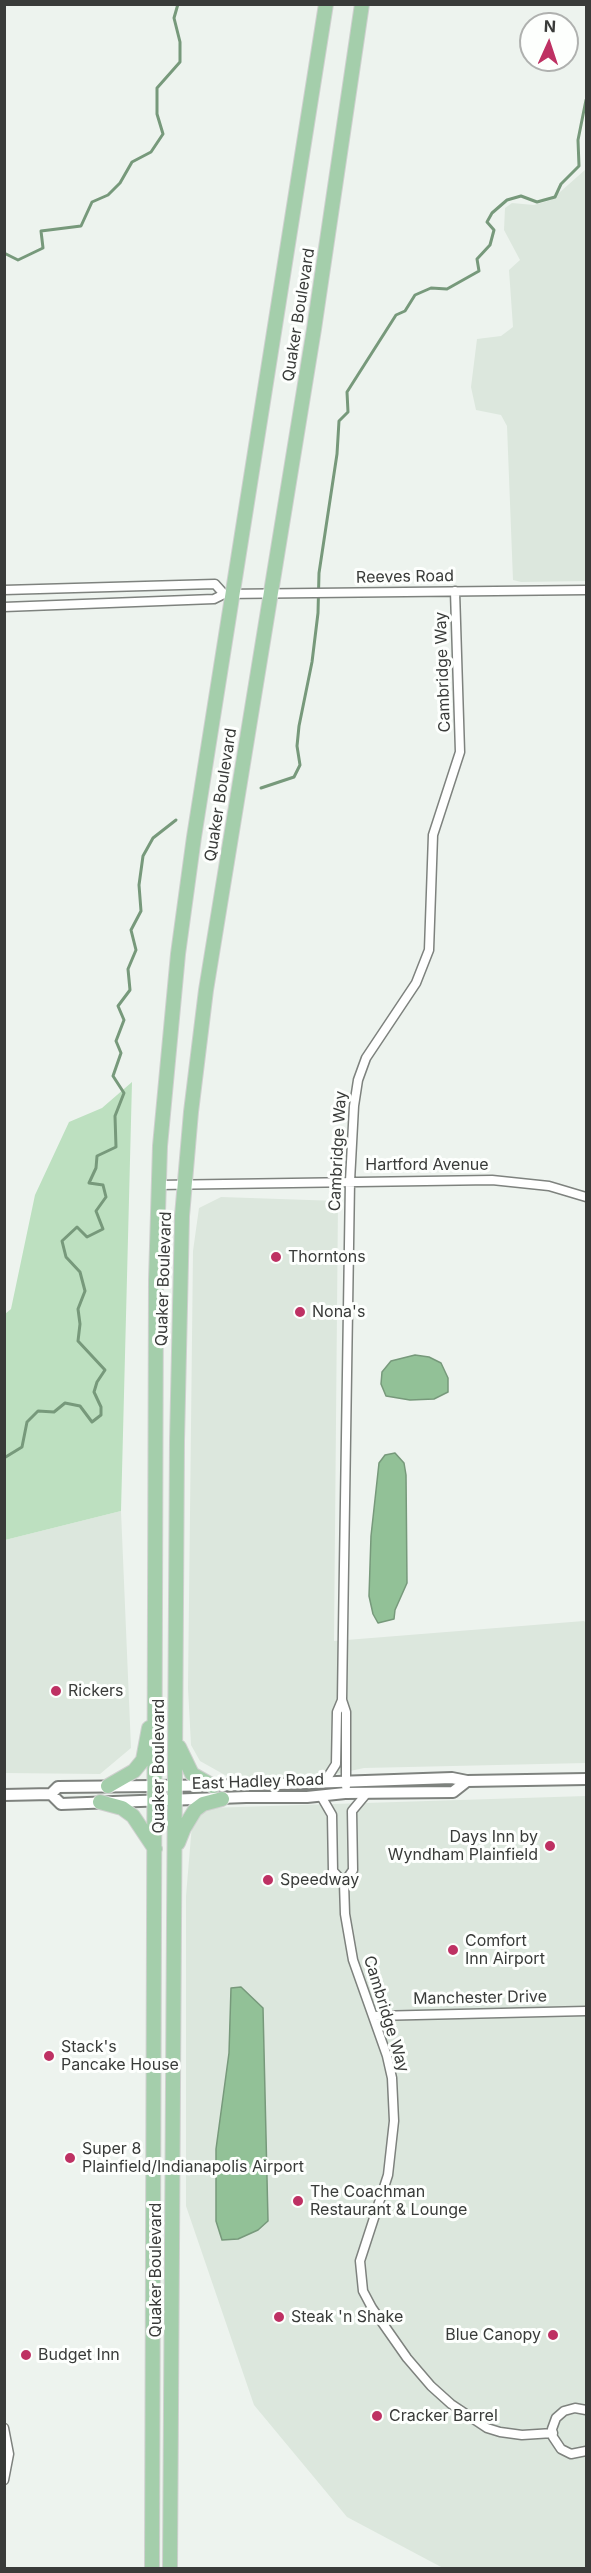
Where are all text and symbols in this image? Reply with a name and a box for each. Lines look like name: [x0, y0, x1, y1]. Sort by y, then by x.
north arrow: [519, 12, 579, 72]
text: N: [543, 16, 556, 36]
street label: Quaker Boulevard: [279, 247, 319, 383]
street label: Reeves Road: [356, 567, 454, 587]
street label: Cambridge Way: [431, 611, 455, 733]
street label: Quaker Boulevard: [201, 727, 241, 863]
street label: Cambridge Way: [325, 1090, 351, 1212]
street label: Hartford Avenue: [365, 1155, 489, 1175]
street label: Quaker Boulevard: [152, 1211, 176, 1347]
place label: Thorntons: [288, 1247, 366, 1267]
marker: Thorntons: [269, 1250, 283, 1264]
place label: Nona's: [312, 1302, 365, 1322]
marker: Nona's: [293, 1305, 307, 1319]
place label: Rickers: [68, 1681, 124, 1701]
marker: Rickers: [49, 1684, 63, 1698]
street label: Quaker Boulevard: [149, 1699, 169, 1833]
street label: East Hadley Road: [191, 1770, 325, 1794]
place label: Days Inn by Wyndham Plainfield: [388, 1827, 538, 1865]
marker: Days Inn by Wyndham Plainfield: [543, 1839, 557, 1853]
place label: Speedway: [280, 1870, 359, 1890]
marker: Speedway: [261, 1873, 275, 1887]
place label: Comfort Inn Airport: [465, 1931, 545, 1969]
marker: Comfort Inn Airport: [446, 1943, 460, 1957]
street label: Cambridge Way: [359, 1953, 413, 2075]
street label: Manchester Drive: [413, 1987, 547, 2009]
place label: Stack's Pancake House: [61, 2037, 179, 2075]
marker: Stack's Pancake House: [42, 2049, 56, 2063]
place label: Super 8 Plainfield/Indianapolis Airport: [82, 2139, 304, 2177]
marker: Super 8 Plainfield/Indianapolis Airport: [63, 2151, 77, 2165]
place label: The Coachman Restaurant & Lounge: [310, 2182, 467, 2220]
marker: The Coachman Restaurant & Lounge: [291, 2194, 305, 2208]
street label: Quaker Boulevard: [146, 2203, 166, 2337]
place label: Steak 'n Shake: [291, 2307, 403, 2327]
marker: Steak 'n Shake: [272, 2310, 286, 2324]
place label: Blue Canopy: [445, 2325, 541, 2345]
marker: Blue Canopy: [546, 2328, 560, 2342]
place label: Budget Inn: [38, 2345, 120, 2365]
marker: Budget Inn: [19, 2348, 33, 2362]
place label: Cracker Barrel: [389, 2406, 498, 2426]
marker: Cracker Barrel: [370, 2409, 384, 2423]

